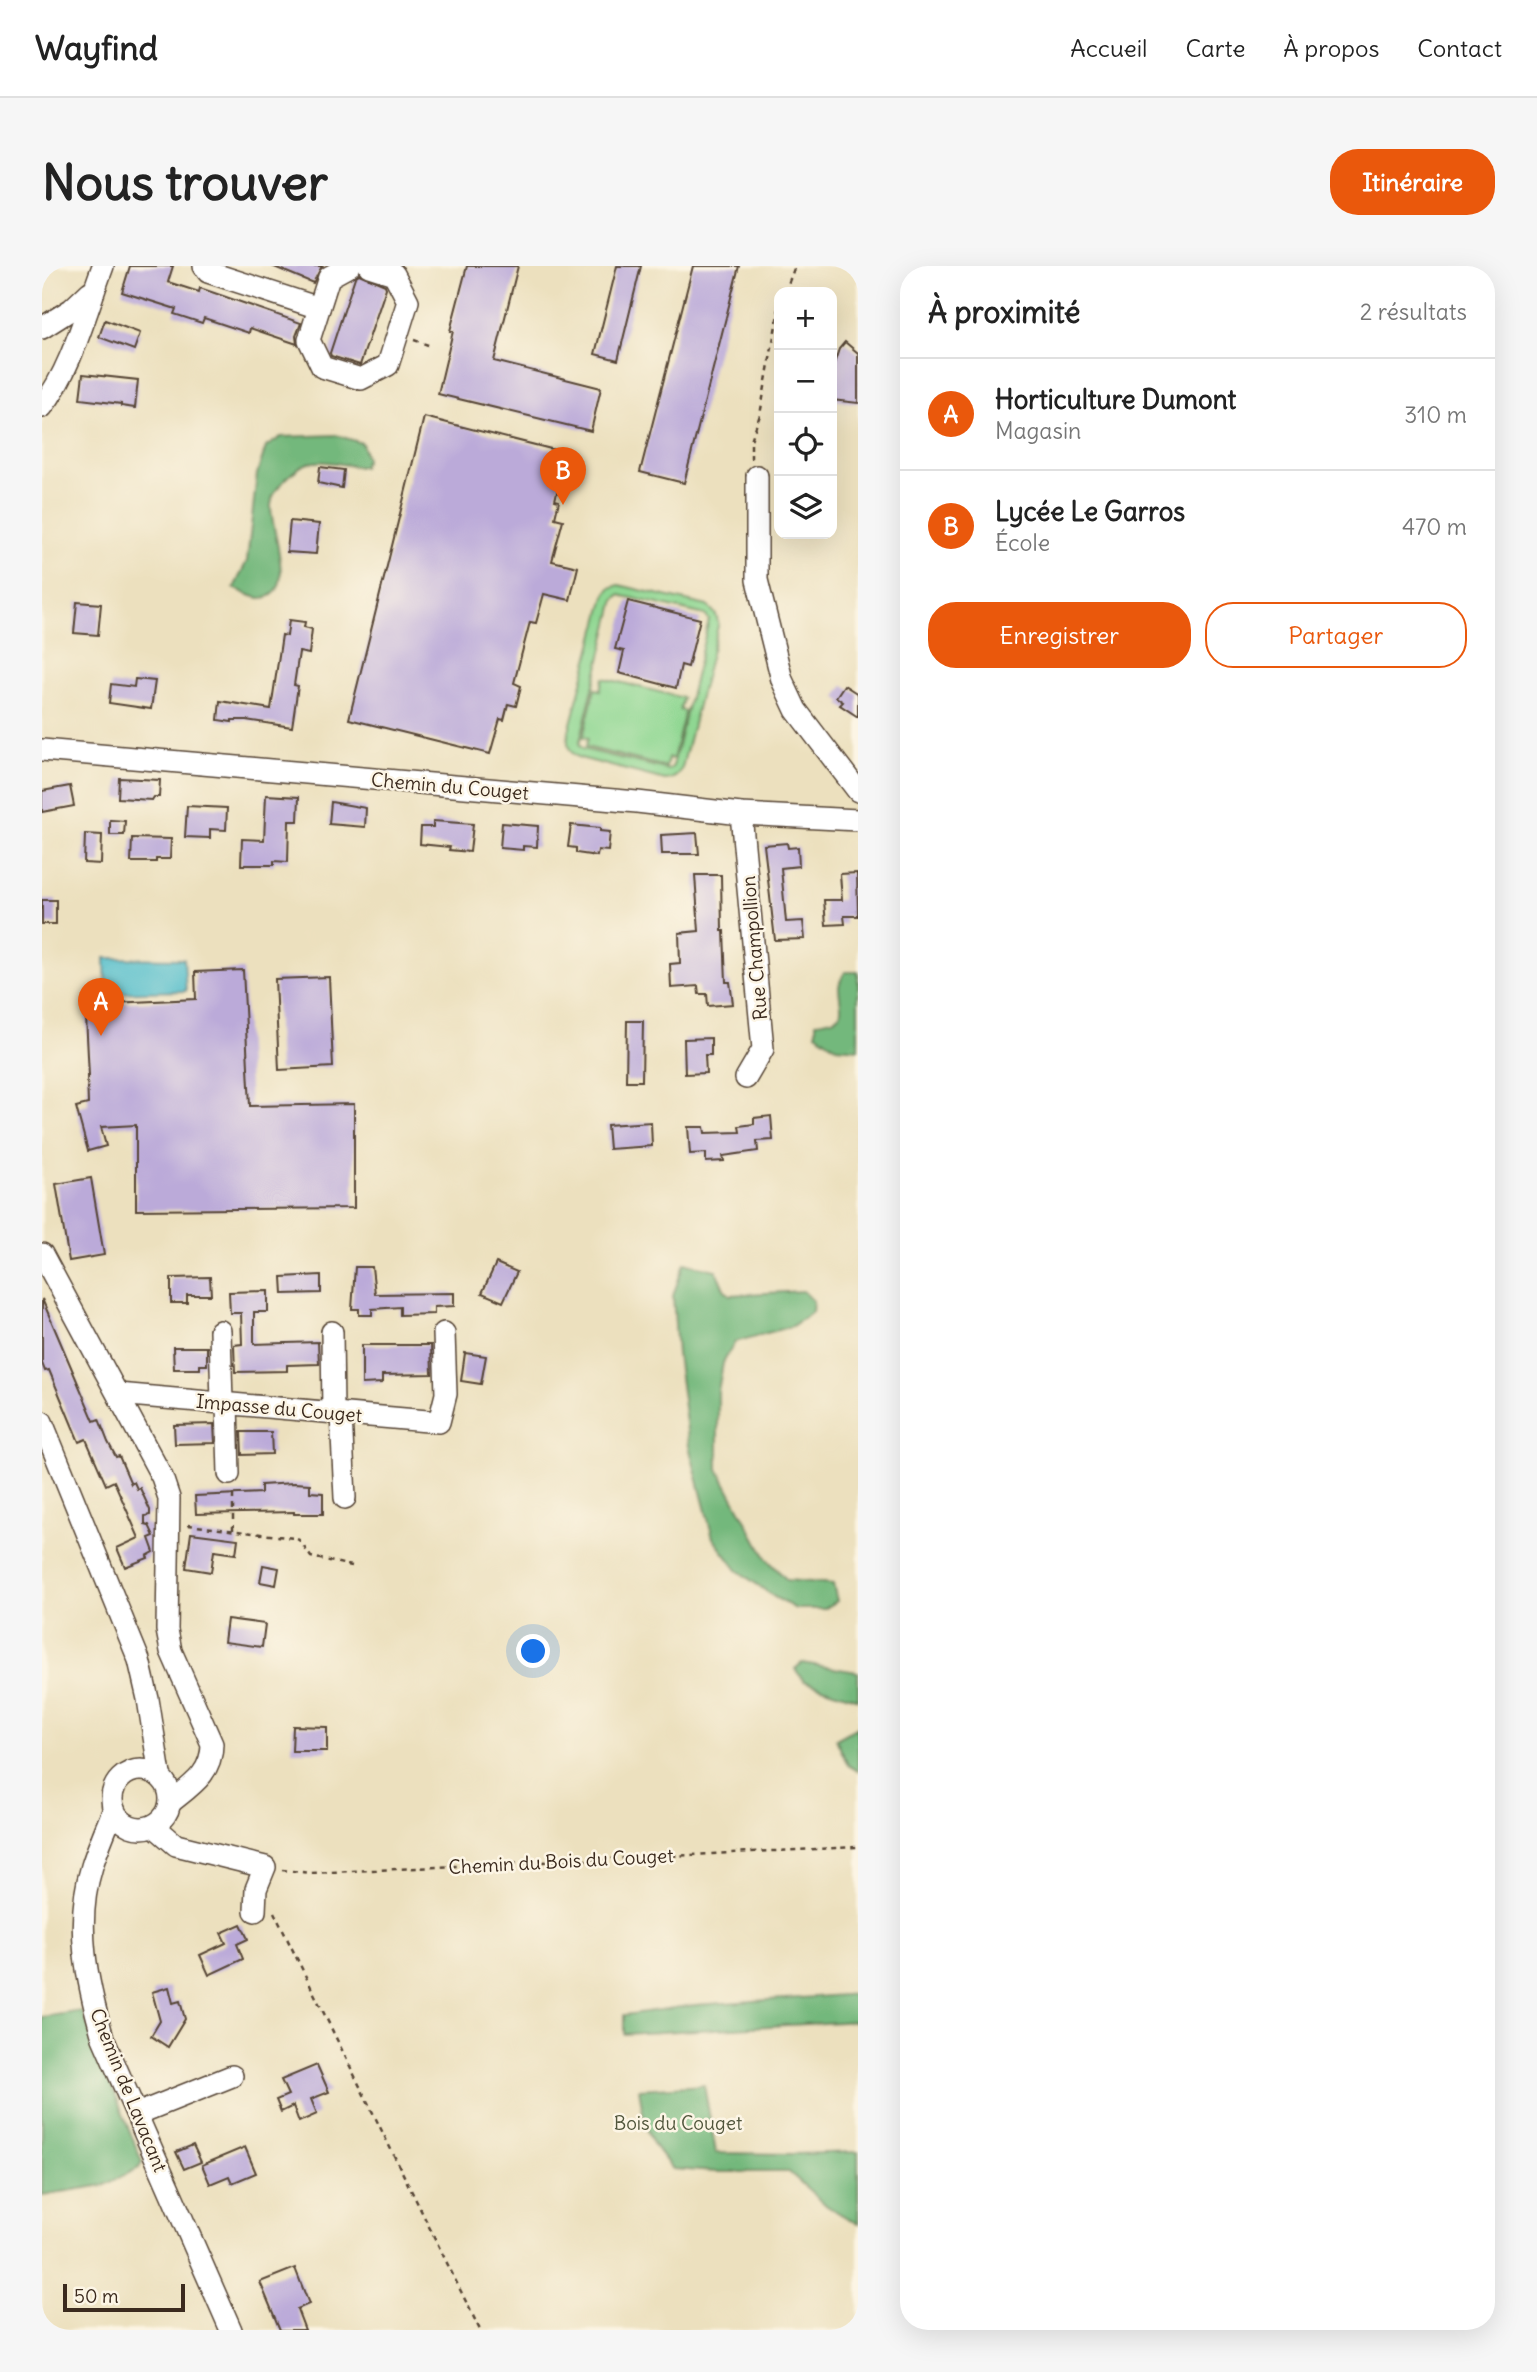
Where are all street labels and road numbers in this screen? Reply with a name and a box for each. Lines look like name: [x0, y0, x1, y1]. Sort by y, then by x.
street label: Chemin du Couget: [370, 767, 530, 805]
street label: Rue Champollion: [736, 875, 772, 1021]
street label: Impasse du Couget: [195, 1389, 363, 1427]
street label: Chemin du Bois du Couget: [448, 1843, 674, 1879]
street label: Chemin de Lavacant: [85, 2005, 173, 2175]

